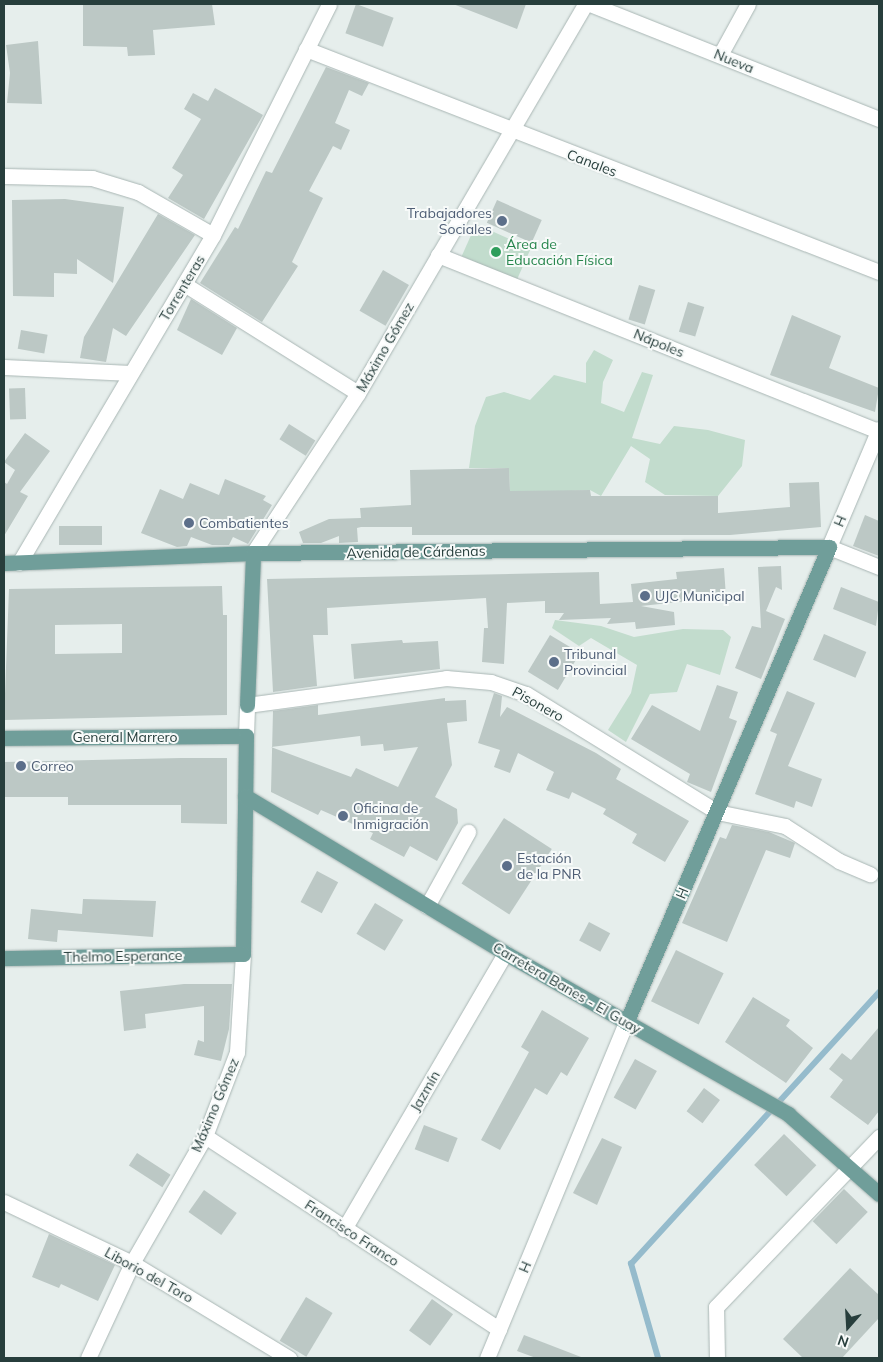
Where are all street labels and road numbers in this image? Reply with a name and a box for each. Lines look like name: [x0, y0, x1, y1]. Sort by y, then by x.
street label: Nueva: [711, 45, 757, 77]
street label: Canales: [565, 146, 619, 180]
street label: Torrenteras: [156, 252, 208, 324]
street label: Máximo Gómez: [353, 299, 417, 395]
street label: Nápoles: [631, 325, 687, 361]
street label: H: [830, 513, 850, 529]
street label: Avenida de Cárdenas: [346, 542, 486, 562]
street label: Pisonero: [509, 683, 567, 725]
street label: General Marrero: [72, 729, 178, 745]
street label: H: [672, 885, 692, 901]
street label: Carretera Banes - El Guay: [490, 939, 644, 1037]
street label: Thelmo Esperance: [64, 947, 182, 965]
street label: Máximo Gómez: [188, 1055, 242, 1155]
street label: Jazmín: [407, 1068, 443, 1114]
street label: Francisco Franco: [302, 1196, 402, 1270]
street label: Liborio del Toro: [102, 1244, 196, 1306]
street label: H: [515, 1259, 535, 1275]

